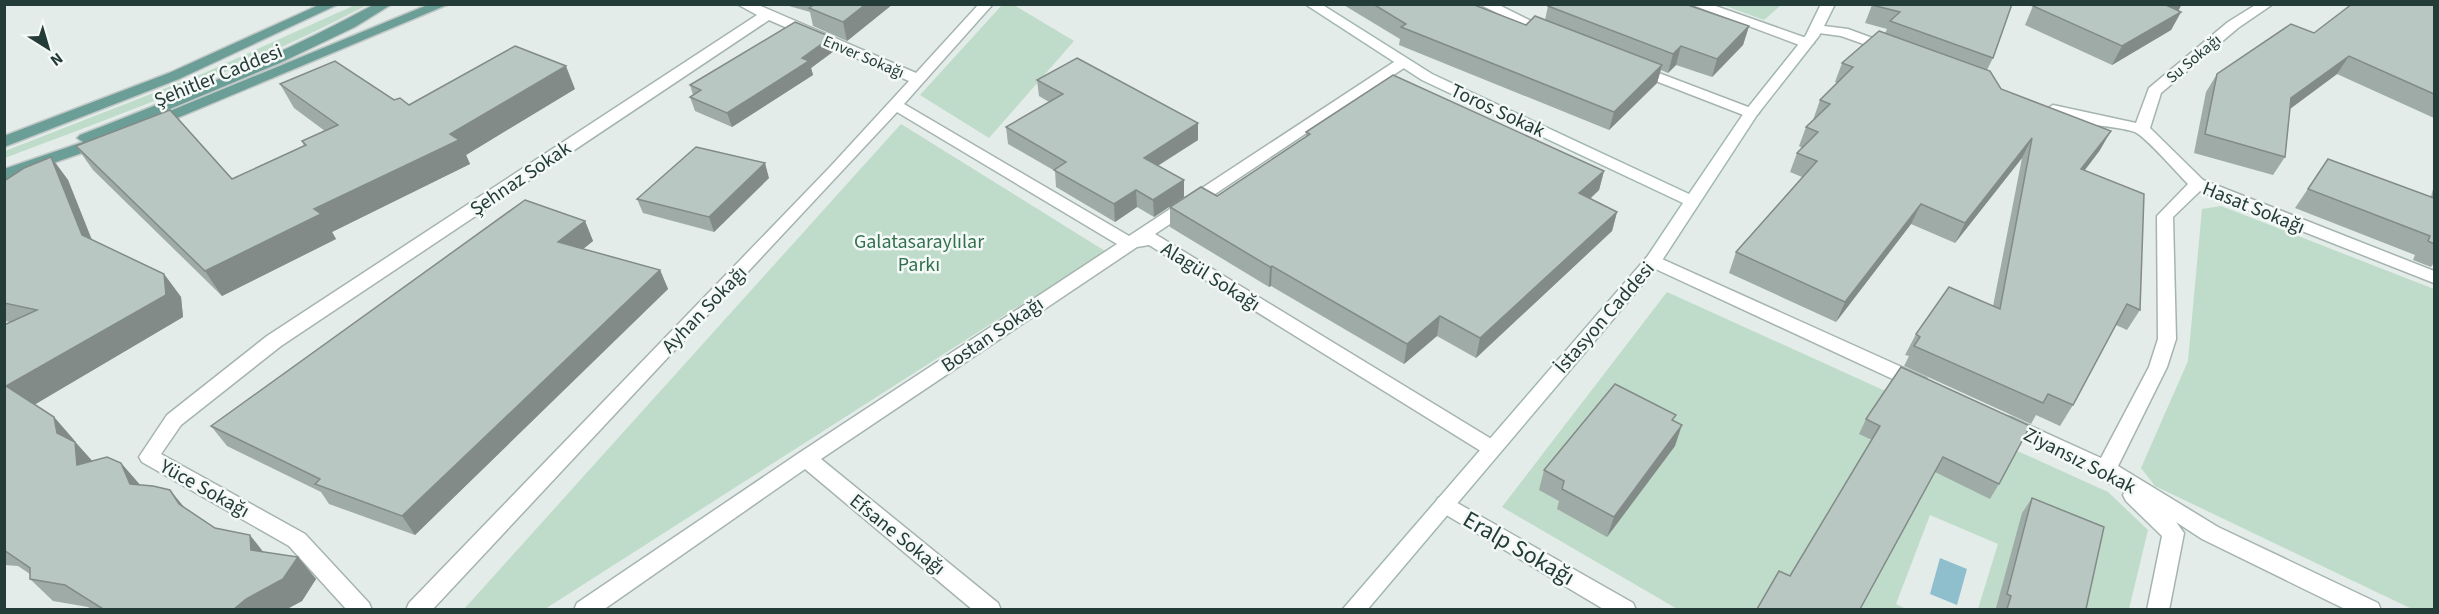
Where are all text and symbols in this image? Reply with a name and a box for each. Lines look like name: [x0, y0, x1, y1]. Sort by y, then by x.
north arrow: [18, 18, 78, 78]
street label: Su Sokağı: [2161, 29, 2226, 88]
street label: Enver Sokağı: [820, 30, 908, 84]
street label: Şehitler Caddesi: [150, 37, 287, 114]
text: N: [46, 47, 67, 71]
street label: Toros Sokak: [1446, 77, 1550, 145]
street label: Şehnaz Sokak: [465, 135, 577, 223]
street label: Hasat Sokağı: [2198, 175, 2309, 241]
park label: Galatasaraylılar Parkı: [854, 228, 984, 279]
street label: Alagül Sokağı: [1155, 235, 1266, 319]
street label: İstasyon Caddesi: [1548, 256, 1661, 380]
street label: Ayhan Sokağı: [656, 260, 754, 360]
street label: Bostan Sokağı: [936, 290, 1049, 379]
street label: Ziyansız Sokak: [2019, 421, 2141, 501]
street label: Yüce Sokağı: [154, 452, 254, 525]
street label: Efsane Sokağı: [844, 487, 951, 582]
street label: Eralp Sokağı: [1456, 502, 1581, 595]

